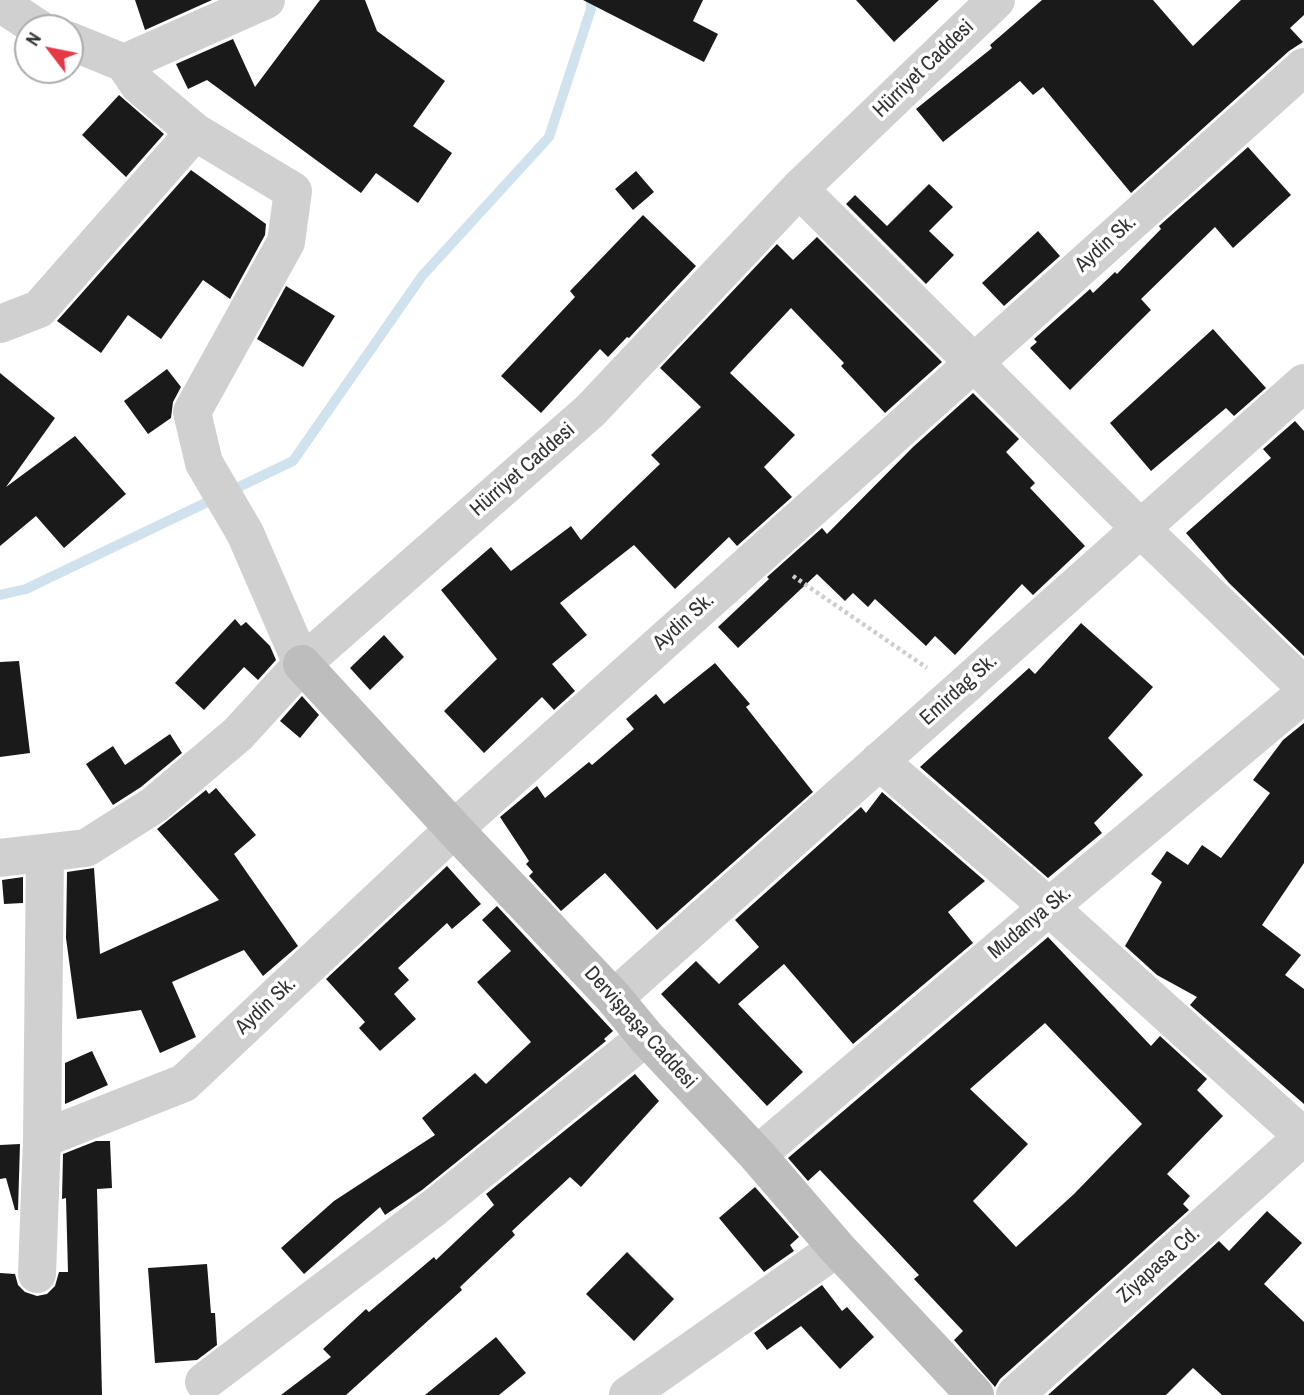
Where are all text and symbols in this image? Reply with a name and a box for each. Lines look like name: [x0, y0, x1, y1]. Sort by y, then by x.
north arrow: [14, 14, 84, 84]
street label: Hürriyet Caddesi: [868, 15, 980, 123]
text: N: [19, 27, 47, 51]
street label: Aydin Sk.: [1070, 210, 1142, 278]
street label: Hürriyet Caddesi: [466, 418, 580, 522]
street label: Aydin Sk.: [648, 588, 720, 656]
street label: Emirdag Sk.: [915, 649, 1003, 731]
street label: Mudanya Sk.: [983, 881, 1077, 965]
street label: Dervişpaşa Caddesi: [578, 962, 702, 1094]
street label: Aydin Sk.: [231, 972, 301, 1040]
street label: Ziyapasa Cd.: [1113, 1221, 1205, 1309]

